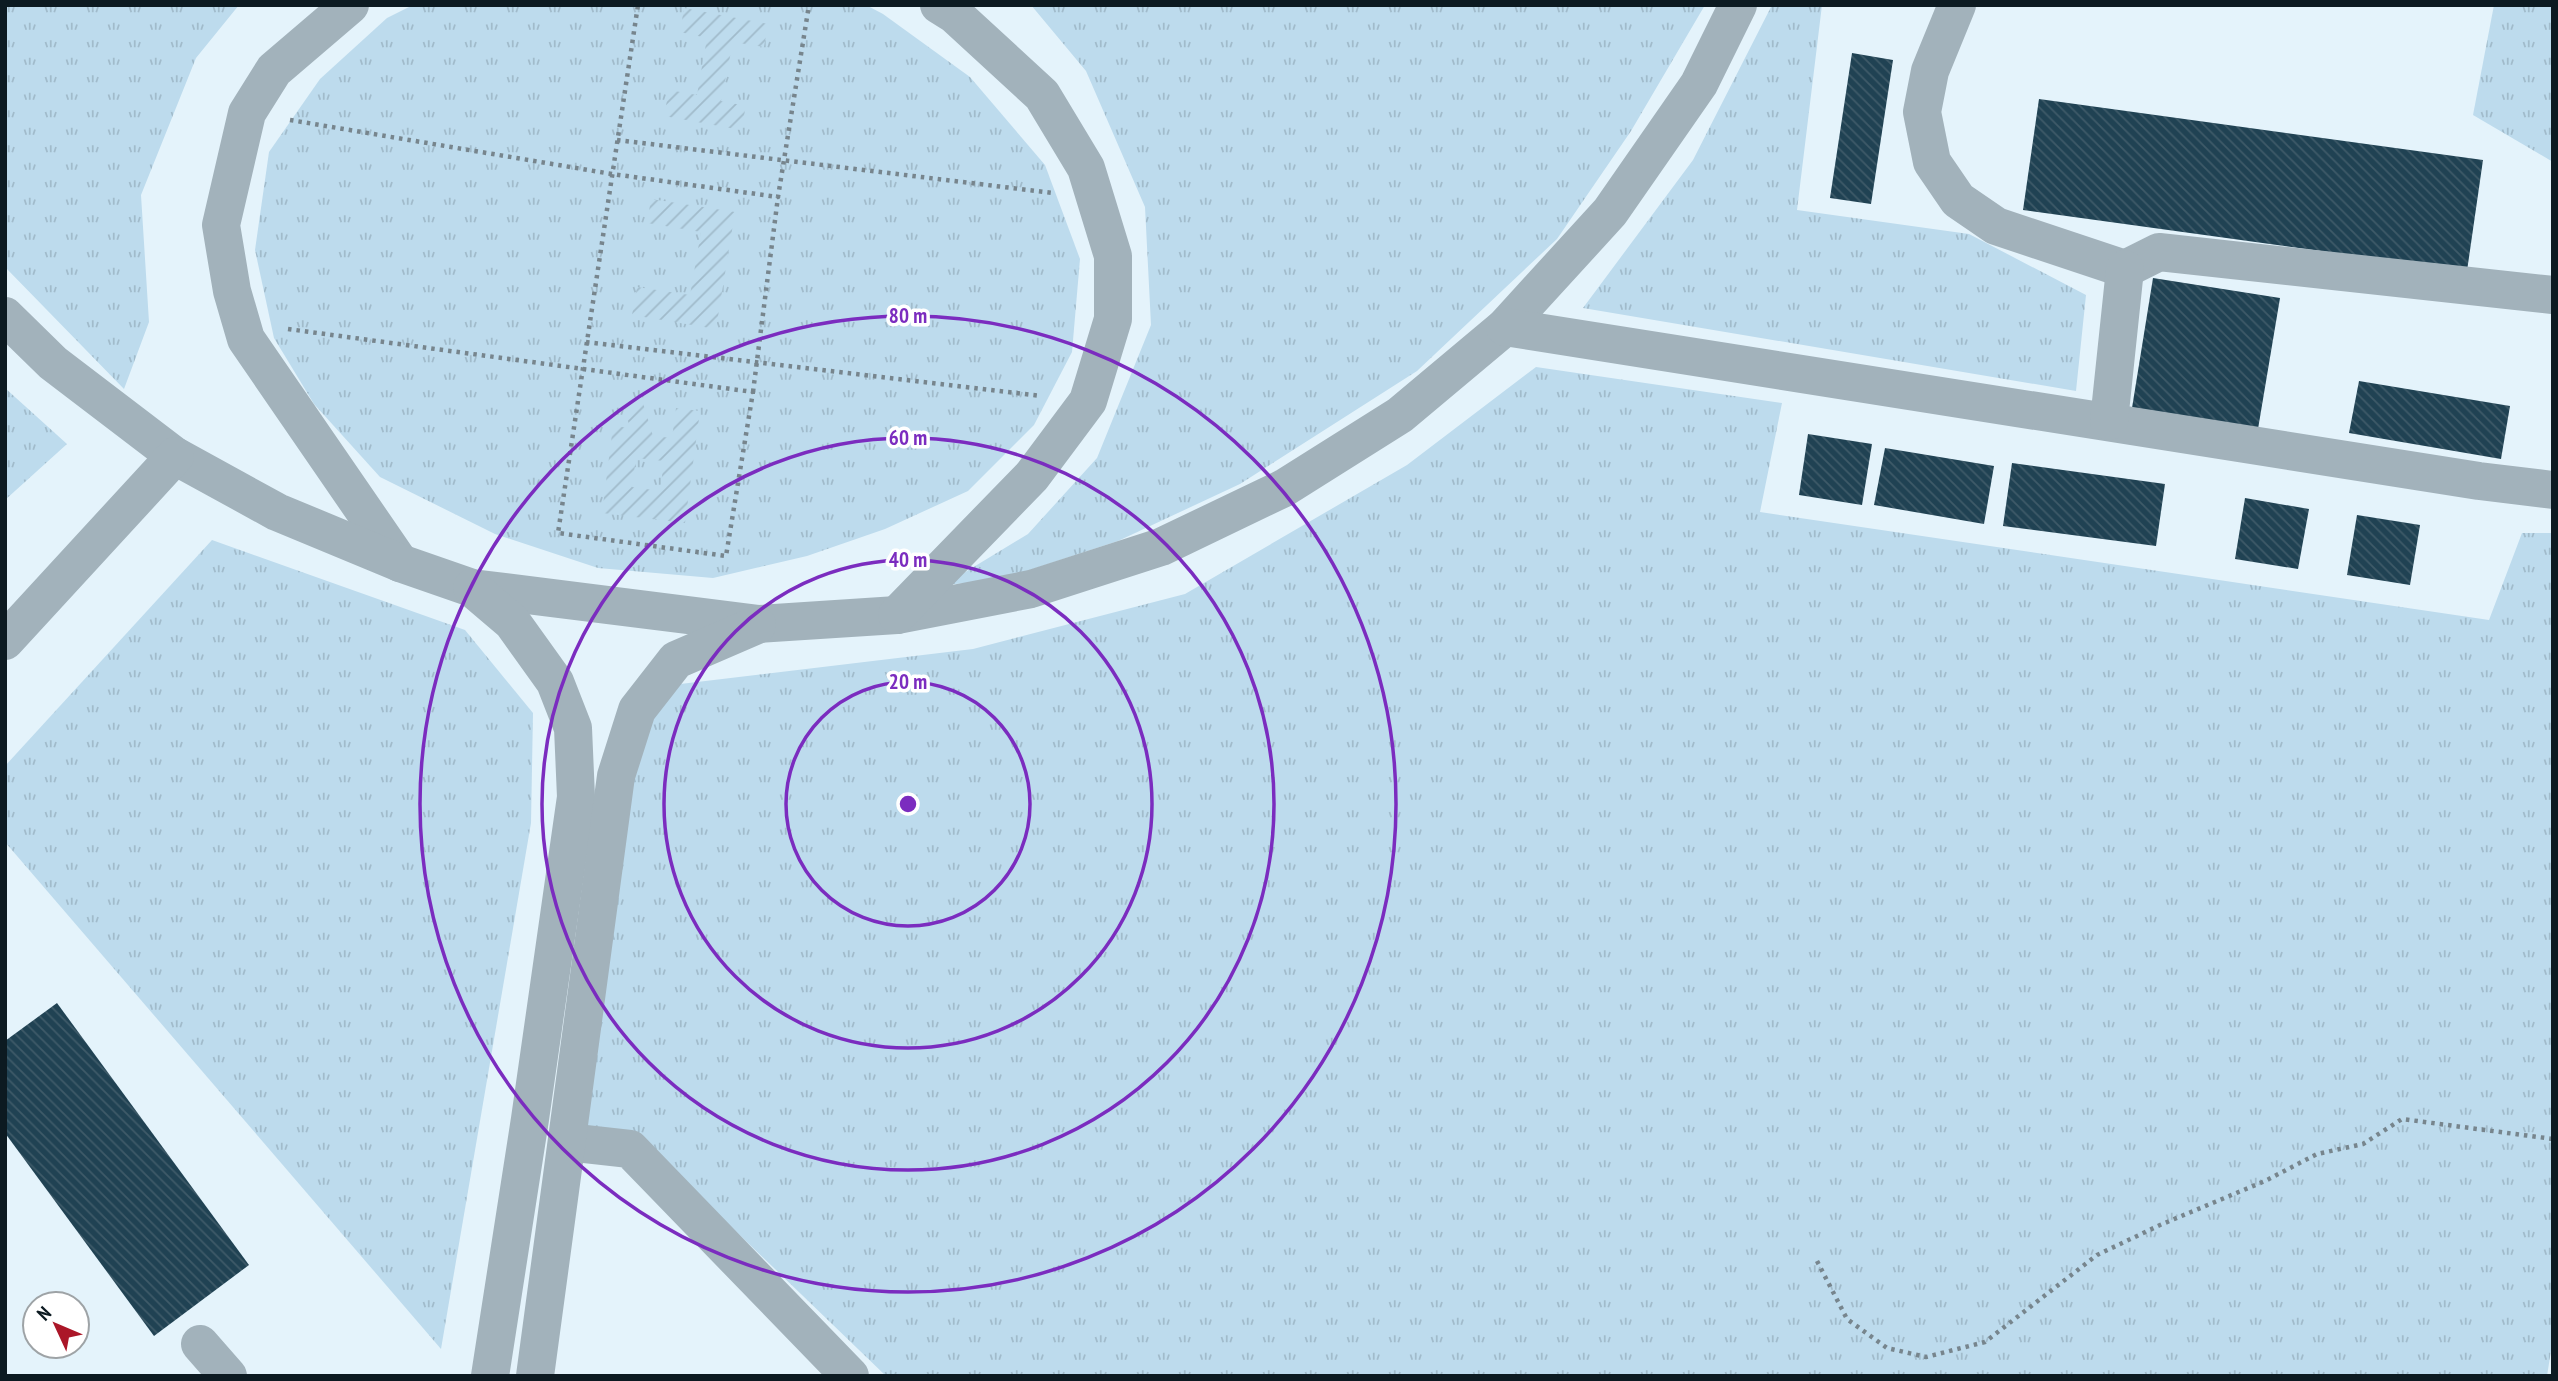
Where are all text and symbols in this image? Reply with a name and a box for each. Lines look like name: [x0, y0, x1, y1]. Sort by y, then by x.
text: 80 m: [889, 302, 927, 329]
text: 60 m: [889, 424, 927, 451]
text: 40 m: [889, 546, 927, 573]
text: 20 m: [889, 668, 927, 695]
centre of rings: [896, 792, 920, 816]
north arrow: [21, 1290, 91, 1360]
text: N: [32, 1301, 56, 1325]

